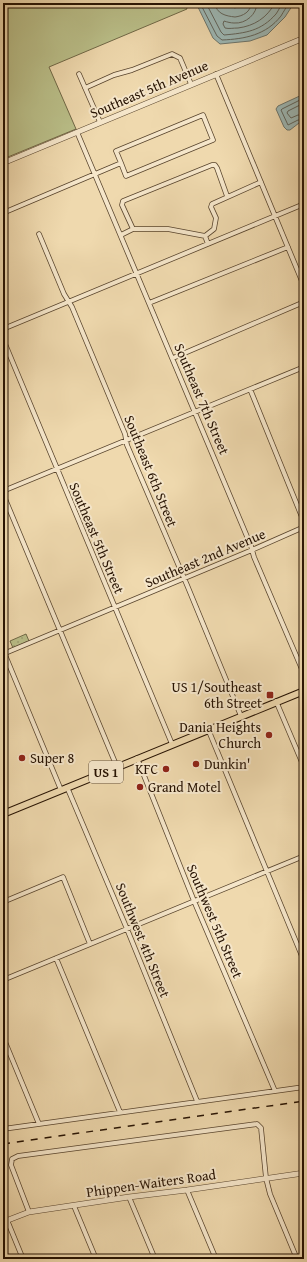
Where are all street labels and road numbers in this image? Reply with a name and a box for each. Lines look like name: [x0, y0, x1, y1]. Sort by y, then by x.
street label: Southeast 5th Avenue: [87, 55, 212, 123]
street label: Southeast 7th Street: [170, 340, 235, 458]
street label: Southeast 6th Street: [119, 412, 183, 530]
street label: Southeast 5th Street: [65, 479, 130, 597]
street label: Southeast 2nd Avenue: [142, 523, 269, 592]
road number: US 1: [89, 761, 123, 783]
street label: Southwest 5th Street: [182, 861, 248, 981]
street label: Southwest 4th Street: [111, 880, 175, 1000]
street label: Phippen-Waiters Road: [85, 1164, 218, 1202]

